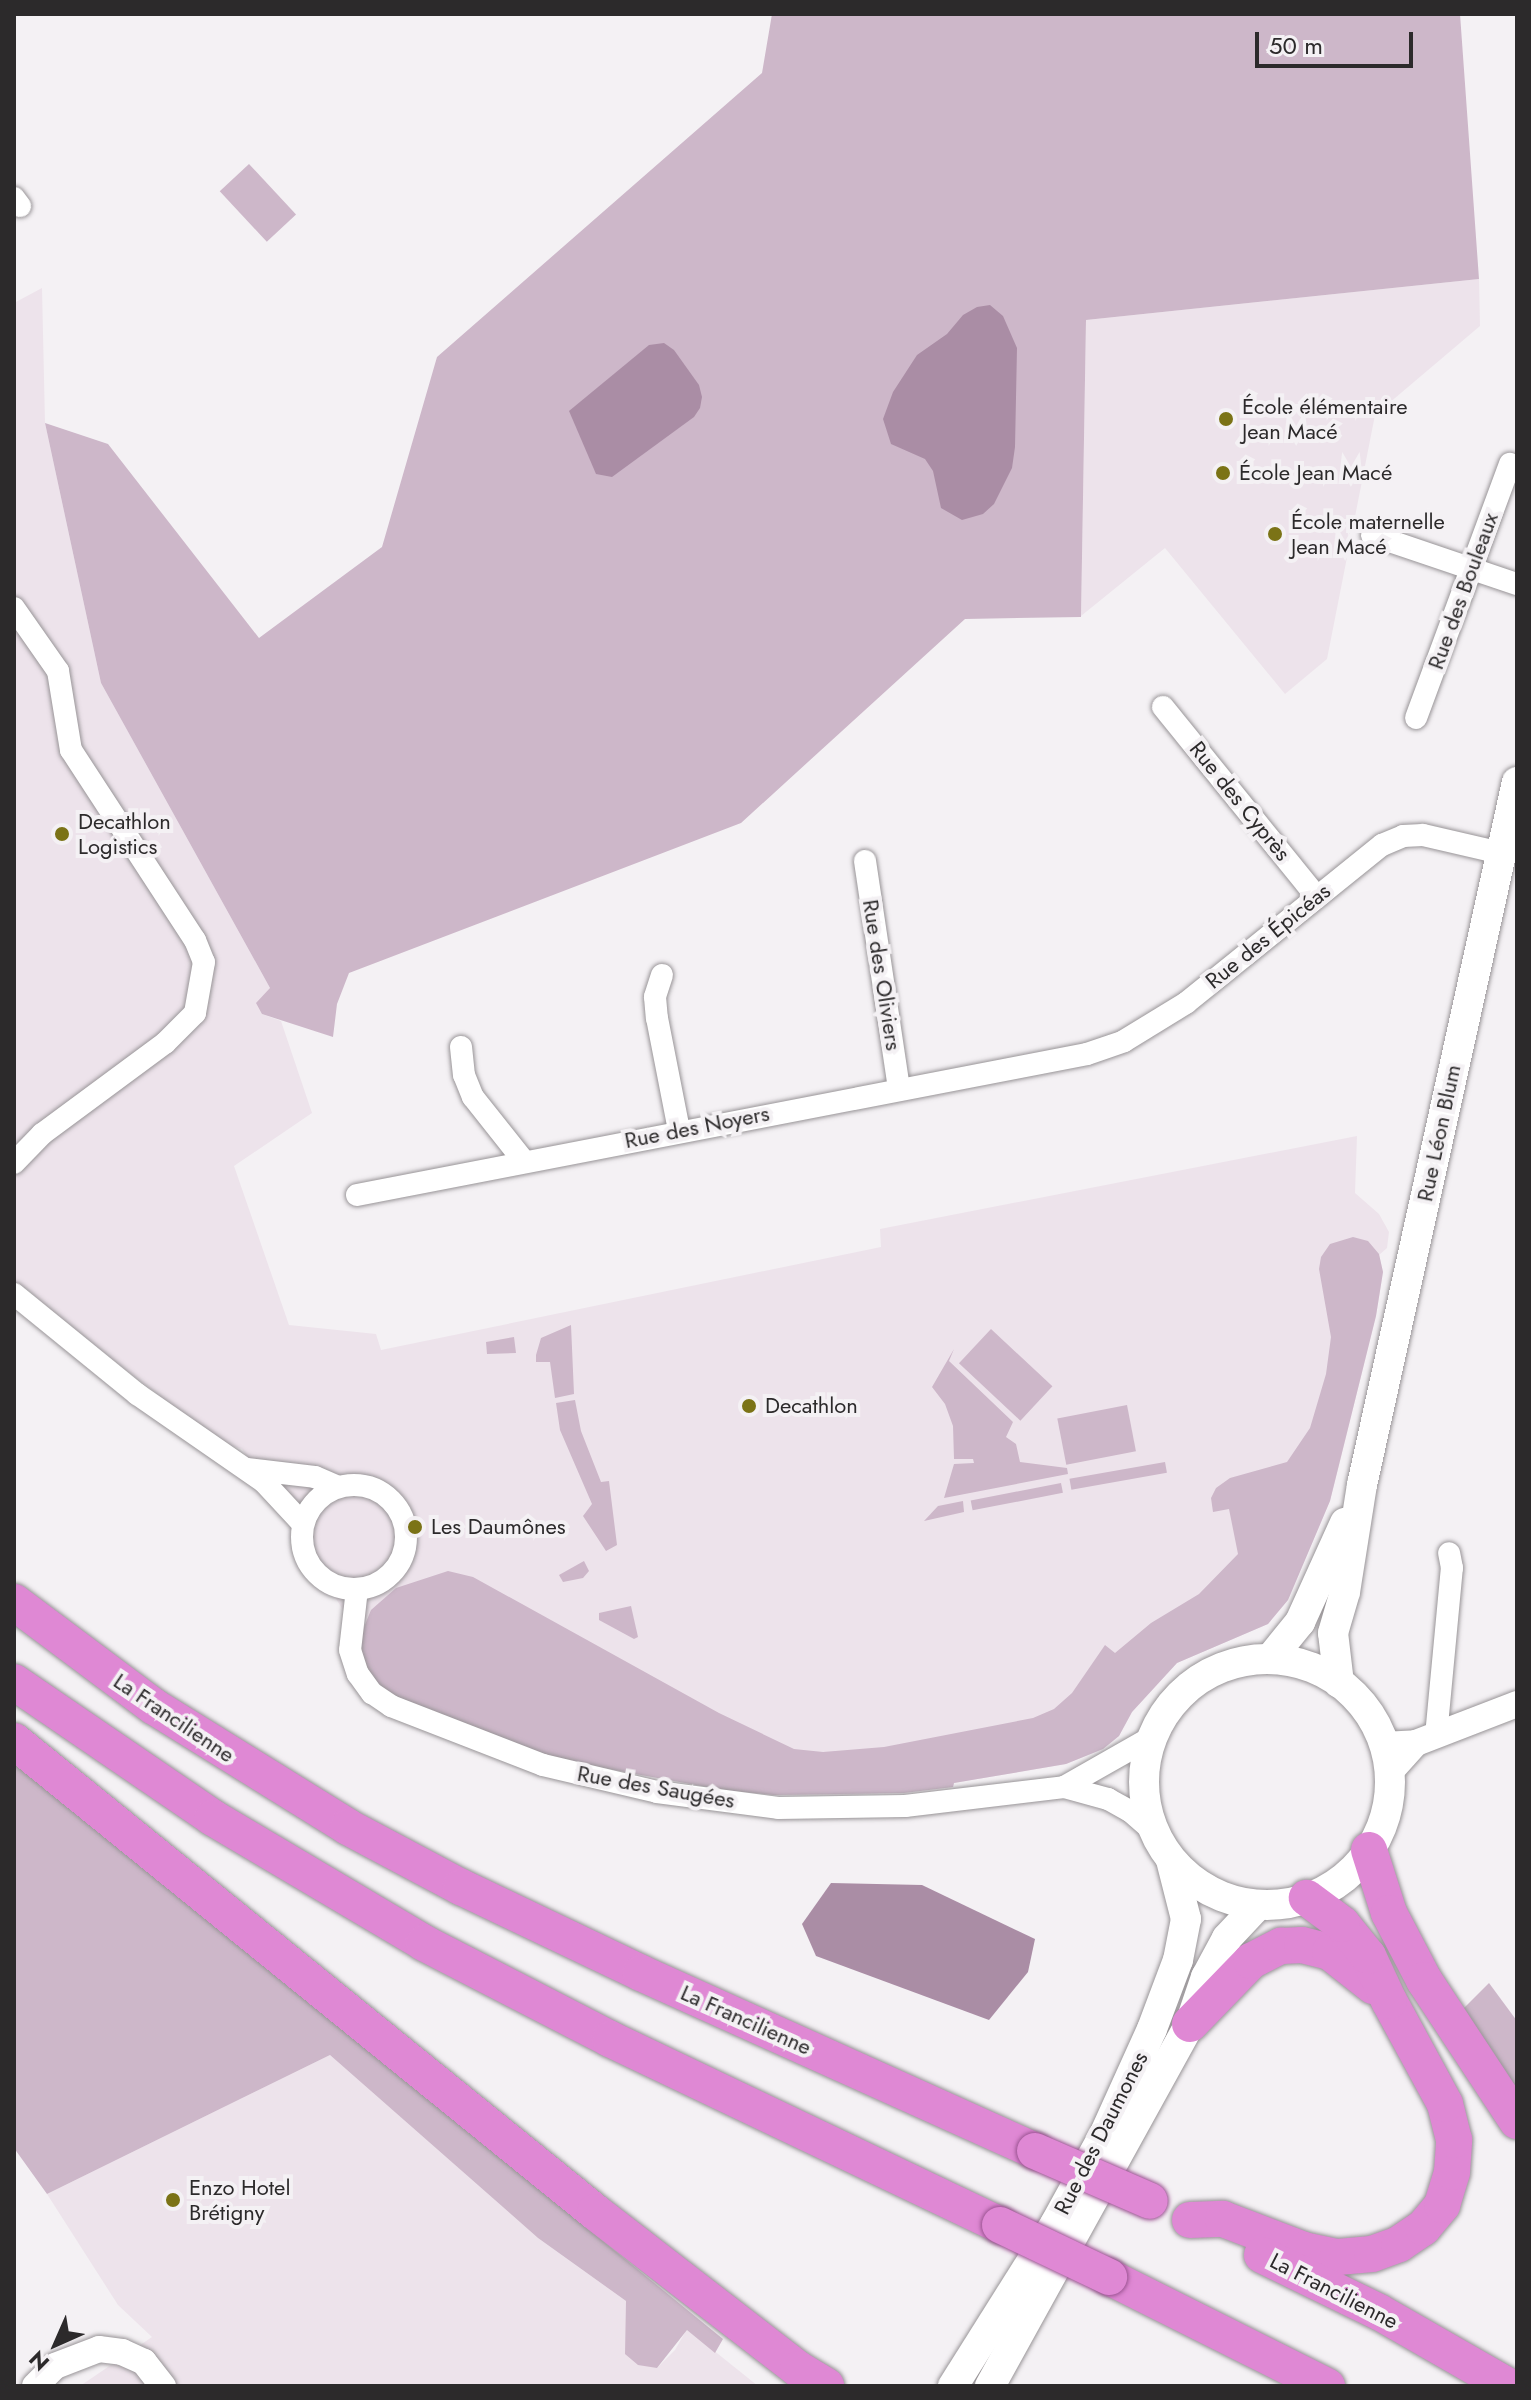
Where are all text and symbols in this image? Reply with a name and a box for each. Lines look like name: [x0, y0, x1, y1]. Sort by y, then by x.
scale bar: [1259, 16, 1417, 66]
text: 50 m: [1269, 28, 1323, 63]
place label: École élémentaire Jean Macé: [1242, 393, 1408, 444]
marker: École élémentaire Jean Macé: [1217, 410, 1235, 428]
place label: École Jean Macé: [1239, 460, 1392, 486]
marker: École Jean Macé: [1214, 464, 1232, 482]
place label: École maternelle Jean Macé: [1291, 508, 1445, 560]
street label: Rue des Bouleaux: [1422, 509, 1504, 673]
marker: École maternelle Jean Macé: [1266, 525, 1284, 543]
street label: Rue des Cyprès: [1184, 736, 1296, 866]
place label: Decathlon Logistics: [78, 808, 171, 860]
marker: Decathlon Logistics: [53, 825, 71, 843]
street label: Rue des Épicéas: [1200, 878, 1336, 994]
street label: Rue des Oliviers: [857, 898, 907, 1052]
street label: Rue Léon Blum: [1412, 1062, 1466, 1204]
street label: Rue des Noyers: [622, 1100, 772, 1154]
place label: Decathlon: [765, 1393, 858, 1419]
marker: Decathlon: [740, 1397, 758, 1415]
place label: Les Daumônes: [431, 1514, 566, 1540]
marker: Les Daumônes: [406, 1518, 424, 1536]
street label: La Francilienne: [109, 1668, 239, 1768]
street label: Rue des Saugées: [575, 1760, 737, 1814]
street label: La Francilienne: [677, 1979, 815, 2061]
street label: Rue des Daumones: [1049, 2047, 1153, 2219]
place label: Enzo Hotel Brétigny: [189, 2174, 290, 2226]
marker: Enzo Hotel Brétigny: [164, 2191, 182, 2209]
street label: La Francilienne: [1266, 2247, 1402, 2335]
north arrow: [16, 2304, 96, 2384]
text: N: [22, 2343, 57, 2378]

